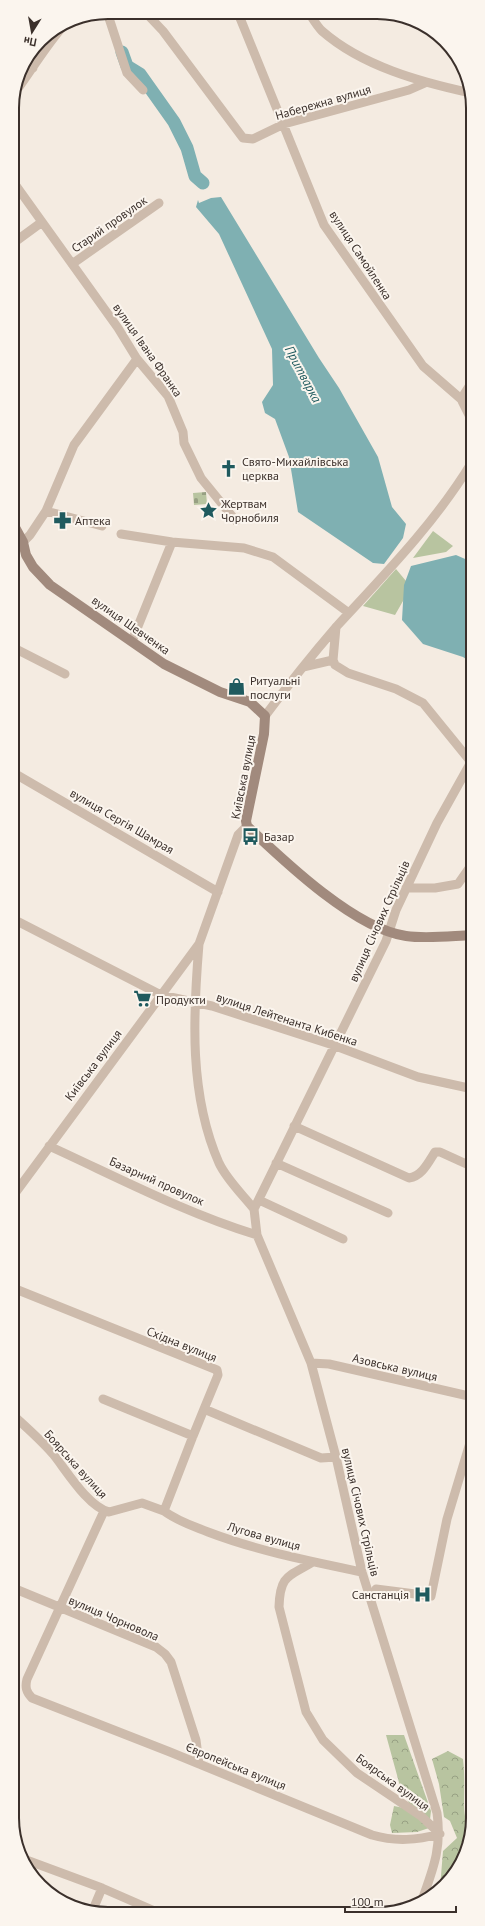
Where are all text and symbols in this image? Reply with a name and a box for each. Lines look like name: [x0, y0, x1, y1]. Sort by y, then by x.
north arrow: [12, 12, 52, 52]
text: Пн: [22, 34, 38, 50]
street label: Набережна вулиця: [273, 81, 373, 123]
street label: Старий провулок: [68, 192, 150, 256]
street label: вулиця Самойленка: [327, 208, 395, 302]
street label: вулиця Івана Франка: [110, 300, 186, 400]
water label: Притварка: [281, 343, 325, 406]
place label: Свято-Михайлівська церква: [242, 454, 349, 483]
church icon: Свято-Михайлівська церква: [219, 458, 239, 478]
place label: Жертвам Чорнобиля: [220, 496, 279, 525]
place icon: Жертвам Чорнобиля: [198, 500, 218, 520]
pharmacy icon: Аптека: [52, 510, 72, 530]
place label: Аптека: [75, 513, 111, 528]
street label: вулиця Шевченка: [89, 592, 173, 658]
place label: Ритуальні послуги: [250, 673, 300, 702]
shop icon: Ритуальні послуги: [227, 677, 247, 697]
street label: Київська вулиця: [227, 734, 259, 820]
street label: вулиця Сергія Шамрая: [67, 785, 177, 857]
bus stop icon: Базар: [241, 826, 261, 846]
place label: Базар: [264, 829, 294, 844]
street label: вулиця Січових Стрільців: [345, 858, 413, 984]
supermarket icon: Продукти: [133, 989, 153, 1009]
street label: вулиця Лейтенанта Кибенка: [214, 989, 360, 1049]
place label: Продукти: [156, 992, 206, 1007]
street label: Київська вулиця: [61, 1026, 125, 1104]
street label: Базарний провулок: [107, 1153, 207, 1209]
street label: Східна вулиця: [145, 1323, 219, 1365]
street label: Азовська вулиця: [351, 1350, 439, 1384]
street label: Боярська вулиця: [41, 1427, 111, 1501]
street label: вулиця Січових Стрільців: [339, 1446, 383, 1578]
street label: Лугова вулиця: [225, 1518, 302, 1554]
hospital icon: Санстанція: [412, 1584, 432, 1604]
place label: Санстанція: [352, 1587, 409, 1602]
street label: вулиця Чорновола: [66, 1592, 162, 1644]
street label: Європейська вулиця: [184, 1739, 288, 1793]
street label: Боярська вулиця: [353, 1750, 433, 1814]
scale bar: [345, 1888, 456, 1914]
text: 100 m: [351, 1894, 384, 1909]

